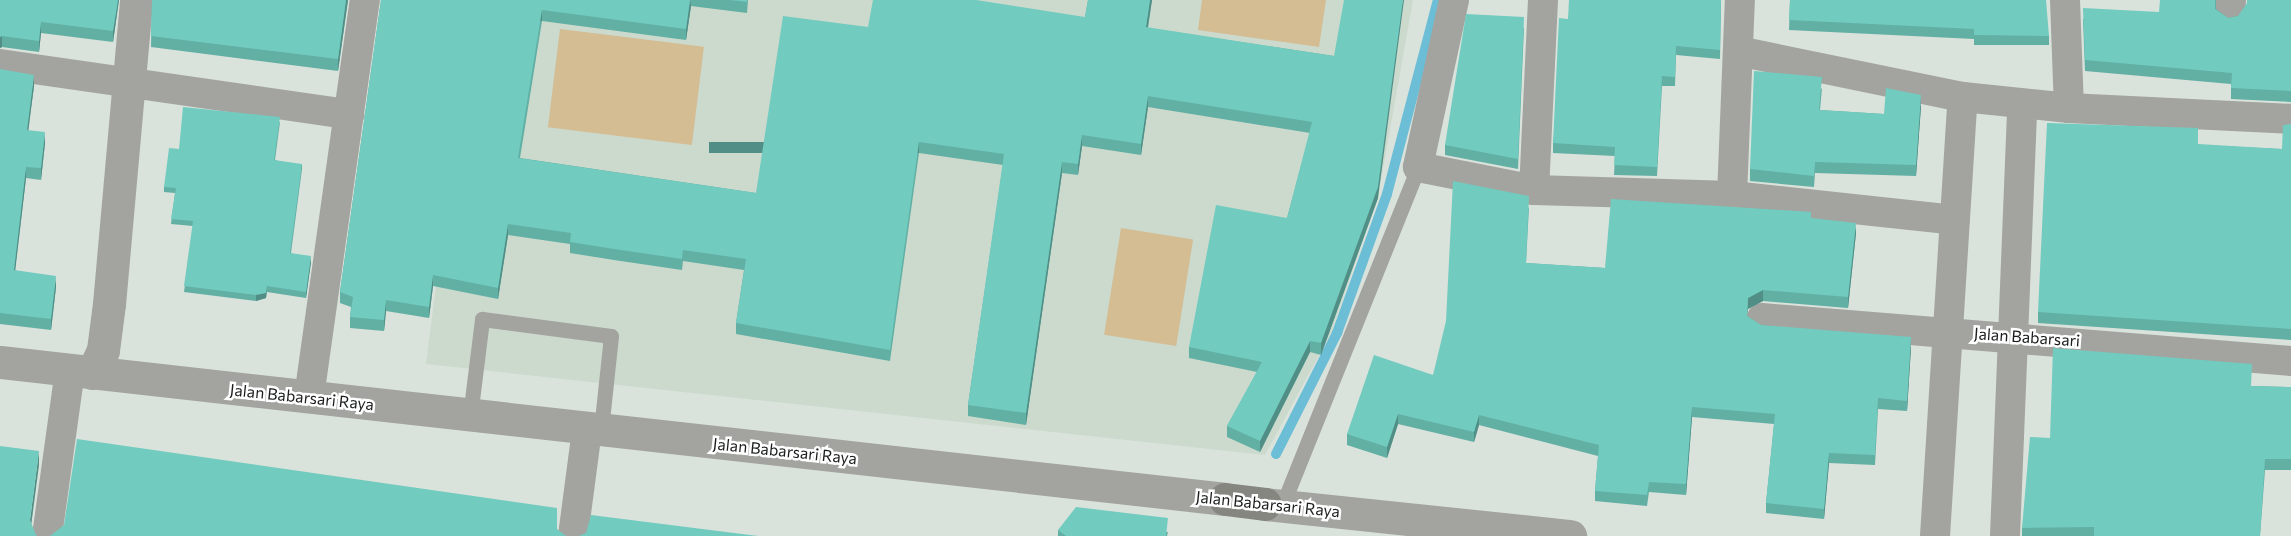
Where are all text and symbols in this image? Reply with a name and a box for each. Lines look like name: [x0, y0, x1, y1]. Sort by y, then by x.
street label: Jalan Babarsari: [1973, 324, 2081, 350]
street label: Jalan Babarsari Raya: [229, 380, 375, 414]
street label: Jalan Babarsari Raya: [712, 434, 858, 468]
street label: Jalan Babarsari Raya: [1195, 487, 1341, 521]

